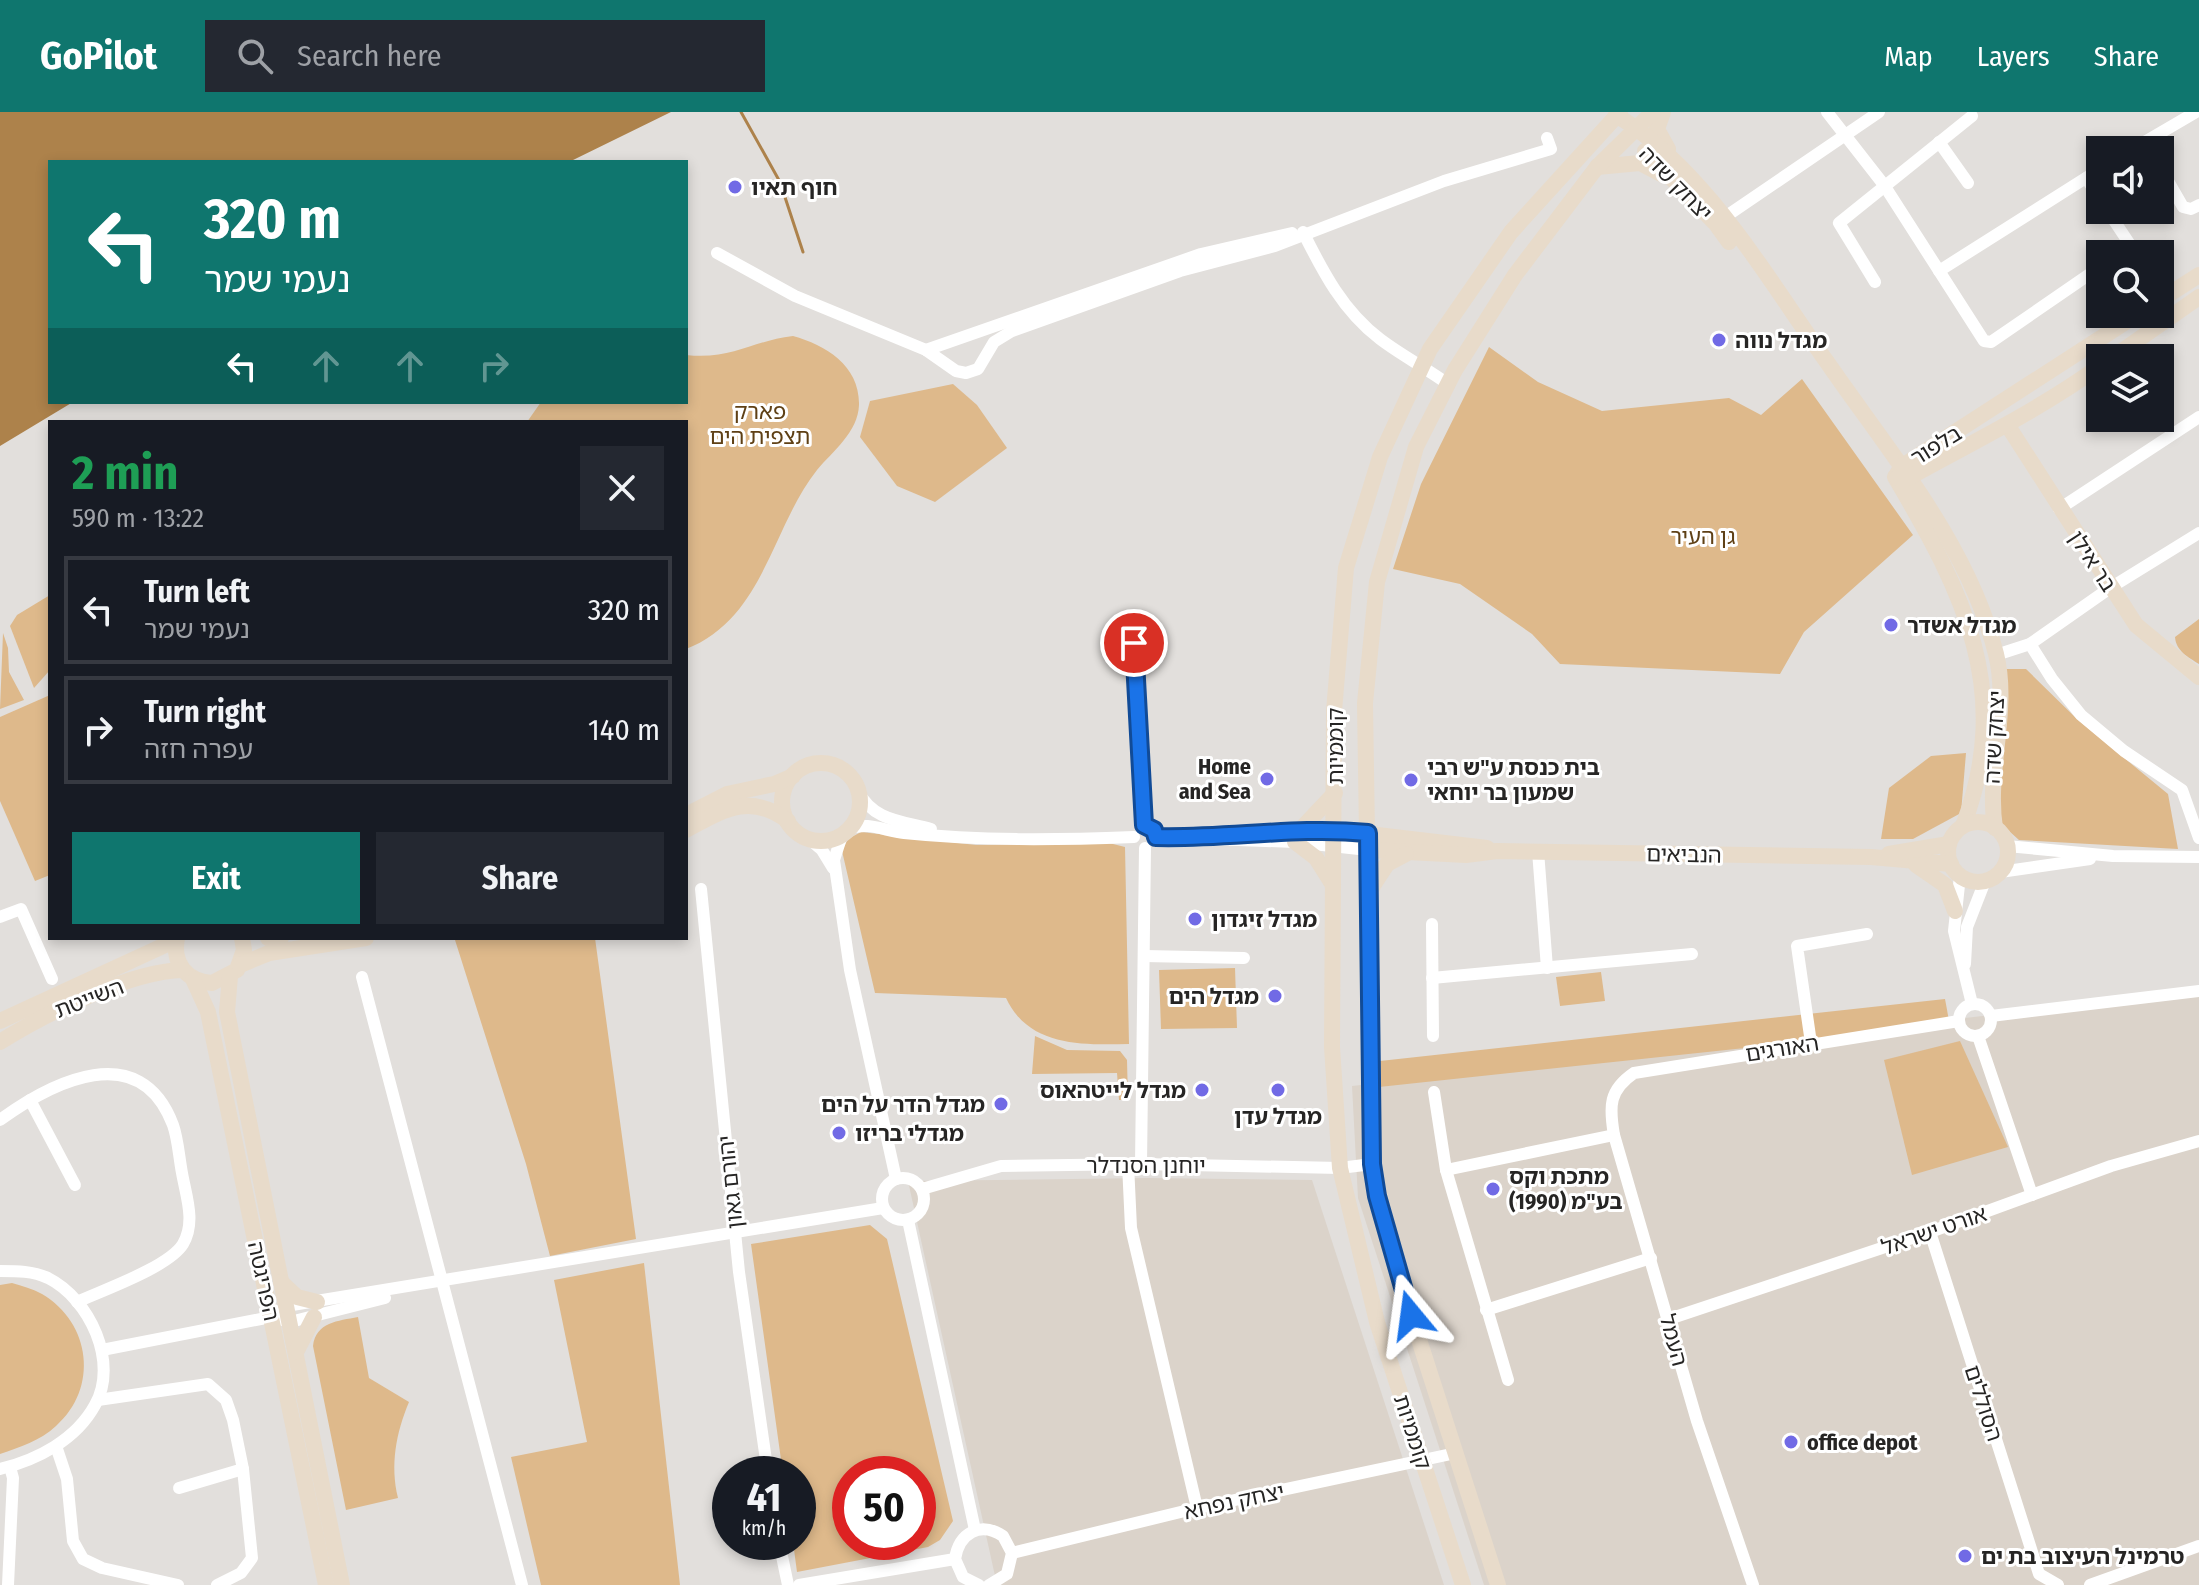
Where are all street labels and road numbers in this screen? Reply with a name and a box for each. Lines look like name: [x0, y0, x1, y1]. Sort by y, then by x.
street label: יצחק שדה: [1633, 140, 1718, 226]
street label: בלפור: [1906, 419, 1967, 471]
street label: בר אילן: [2063, 526, 2122, 597]
street label: יצחק שדה: [1979, 690, 2010, 784]
street label: קוממיות: [1322, 707, 1349, 785]
street label: הנביאים: [1646, 840, 1722, 869]
street label: השייטת: [51, 973, 127, 1024]
street label: האורגים: [1743, 1029, 1821, 1068]
street label: יהורם גאון: [712, 1134, 749, 1230]
street label: יוחנן הסנדלר: [1086, 1152, 1206, 1179]
street label: אורט ישראל: [1878, 1200, 1990, 1261]
street label: הפריגטה: [242, 1239, 285, 1323]
street label: העמל: [1654, 1311, 1693, 1369]
street label: הסוללים: [1959, 1362, 2008, 1445]
street label: קוממיות: [1388, 1391, 1437, 1473]
street label: יצחק נפחא: [1181, 1478, 1287, 1525]

